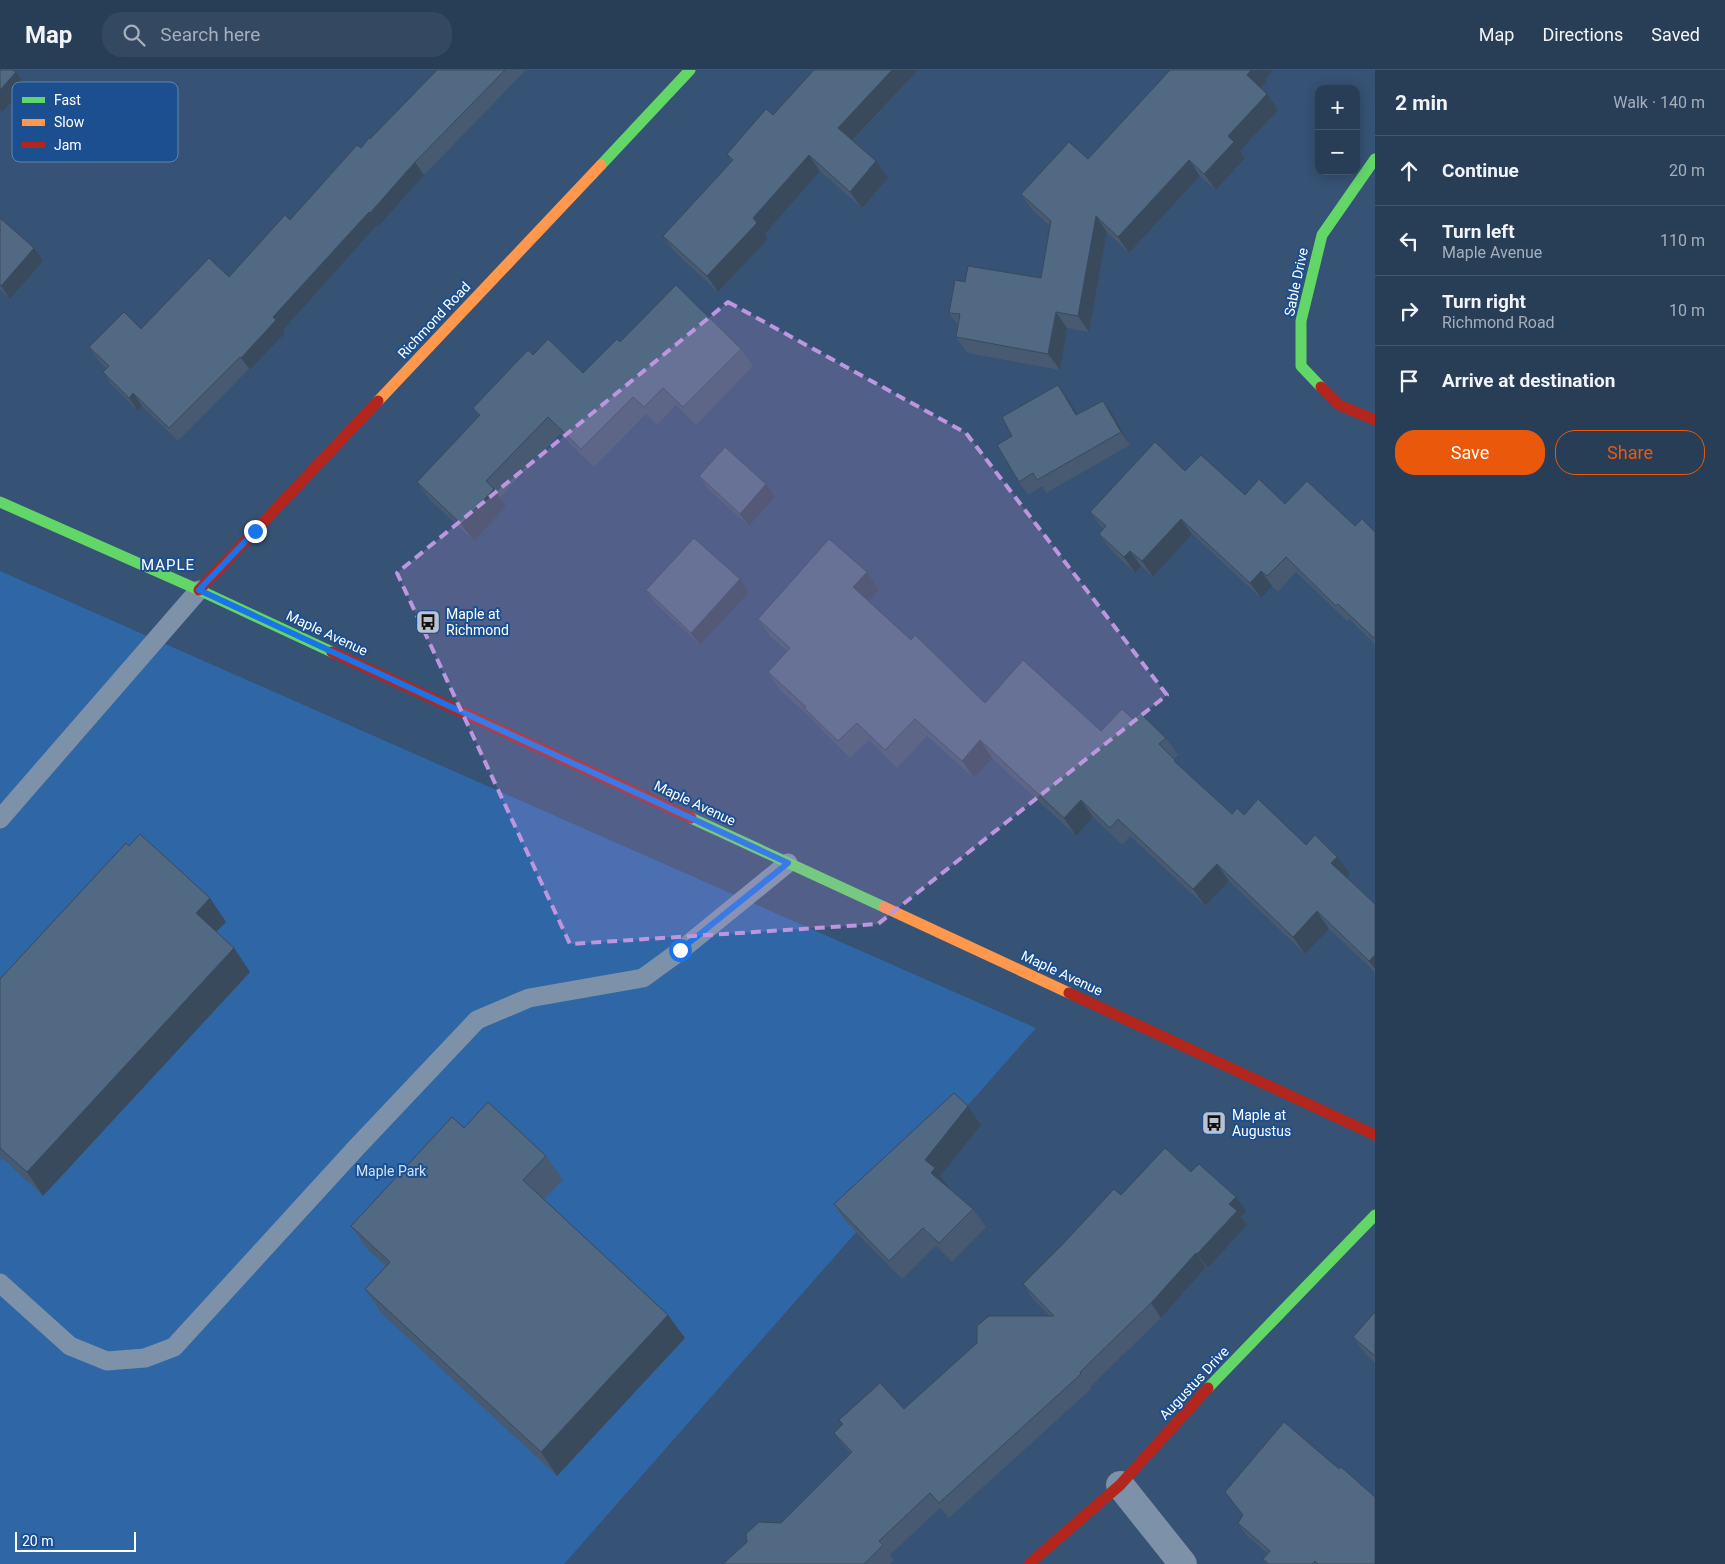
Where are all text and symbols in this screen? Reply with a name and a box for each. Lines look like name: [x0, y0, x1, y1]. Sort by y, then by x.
search box: [102, 12, 452, 57]
text: Map: [25, 21, 72, 49]
icon: search: [120, 21, 148, 49]
text: Search here: [160, 23, 260, 46]
text: Map: [1479, 24, 1514, 45]
text: Directions: [1542, 24, 1623, 45]
text: Saved: [1651, 24, 1700, 45]
legend: [12, 82, 178, 162]
map controls: [1315, 85, 1360, 175]
button: +: [1315, 85, 1360, 130]
text: 2 min: [1395, 91, 1448, 115]
text: Fast: [54, 92, 81, 108]
text: Walk · 140 m: [1613, 93, 1705, 112]
text: Slow: [54, 114, 85, 130]
button: −: [1315, 130, 1360, 175]
text: Jam: [54, 137, 82, 153]
icon: ahead: [1395, 157, 1423, 185]
text: Continue: [1442, 159, 1519, 182]
text: 20 m: [1669, 161, 1705, 180]
text: Turn left: [1442, 220, 1515, 243]
icon: left: [1395, 227, 1423, 255]
text: 110 m: [1660, 231, 1705, 250]
text: Maple Avenue: [1442, 243, 1542, 262]
street label: Sable Drive: [1281, 246, 1311, 318]
street label: Richmond Road: [395, 279, 473, 361]
text: Turn right: [1442, 290, 1526, 313]
icon: right: [1395, 297, 1423, 325]
text: 10 m: [1669, 301, 1705, 320]
text: Richmond Road: [1442, 313, 1555, 332]
icon: arrive: [1395, 367, 1423, 395]
text: Arrive at destination: [1442, 369, 1615, 392]
button: Save: [1395, 430, 1545, 475]
button: Share: [1555, 430, 1705, 475]
route end: [244, 520, 267, 543]
district label: MAPLE: [141, 556, 195, 574]
place label: Maple at Richmond: [446, 606, 509, 638]
street label: Maple Avenue: [284, 607, 370, 659]
bus stop icon: Maple at Richmond: [415, 609, 441, 635]
street label: Maple Avenue: [652, 777, 738, 829]
route start: [669, 939, 692, 962]
street label: Maple Avenue: [1019, 947, 1105, 999]
place label: Maple at Augustus: [1232, 1107, 1291, 1139]
bus stop icon: Maple at Augustus: [1201, 1110, 1227, 1136]
park label: Maple Park: [356, 1163, 427, 1179]
street label: Augustus Drive: [1156, 1343, 1232, 1423]
scale bar: [15, 1529, 136, 1552]
text: 20 m: [22, 1533, 54, 1549]

